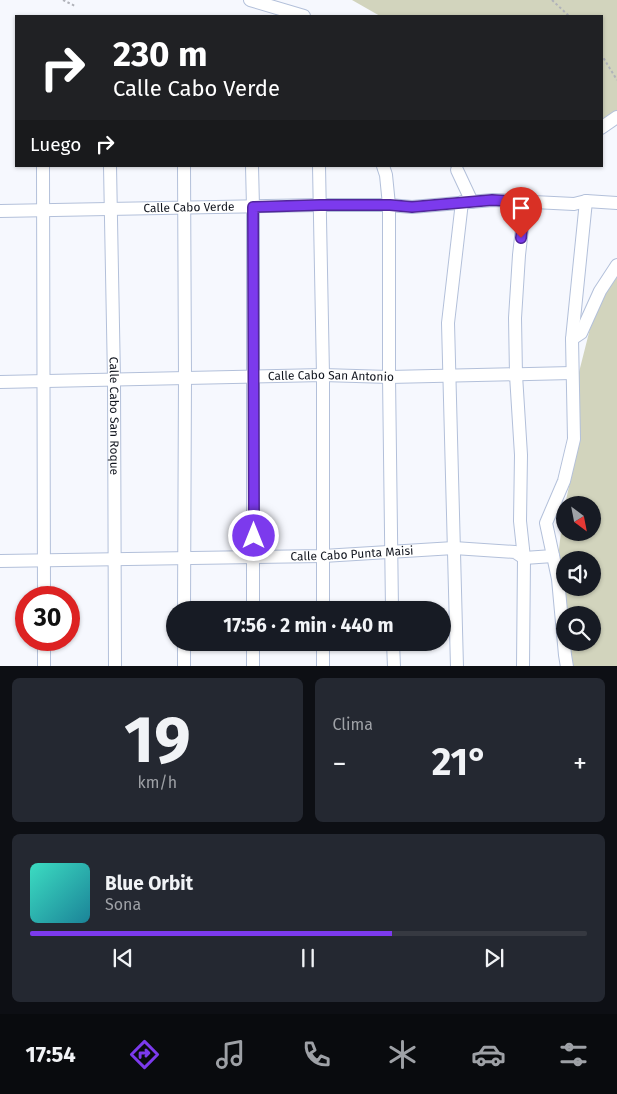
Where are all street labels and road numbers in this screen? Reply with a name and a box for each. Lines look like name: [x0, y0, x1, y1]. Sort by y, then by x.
street label: Calle Cabo Verde: [143, 200, 235, 215]
street label: Calle Cabo San Roque: [107, 357, 121, 475]
street label: Calle Cabo San Antonio: [268, 368, 394, 384]
street label: Calle Cabo Punta Maisi: [290, 543, 414, 564]

